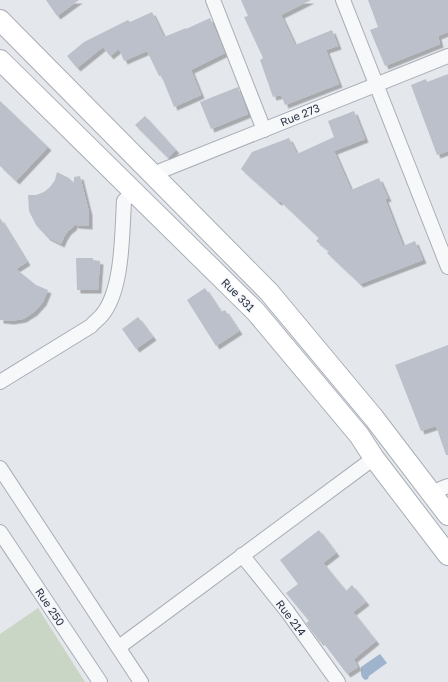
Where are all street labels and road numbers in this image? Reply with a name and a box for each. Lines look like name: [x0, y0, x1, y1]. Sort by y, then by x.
street label: Rue 273: [278, 101, 322, 128]
street label: Rue 331: [219, 275, 258, 314]
street label: Rue 250: [33, 585, 68, 628]
street label: Rue 214: [274, 597, 309, 638]

